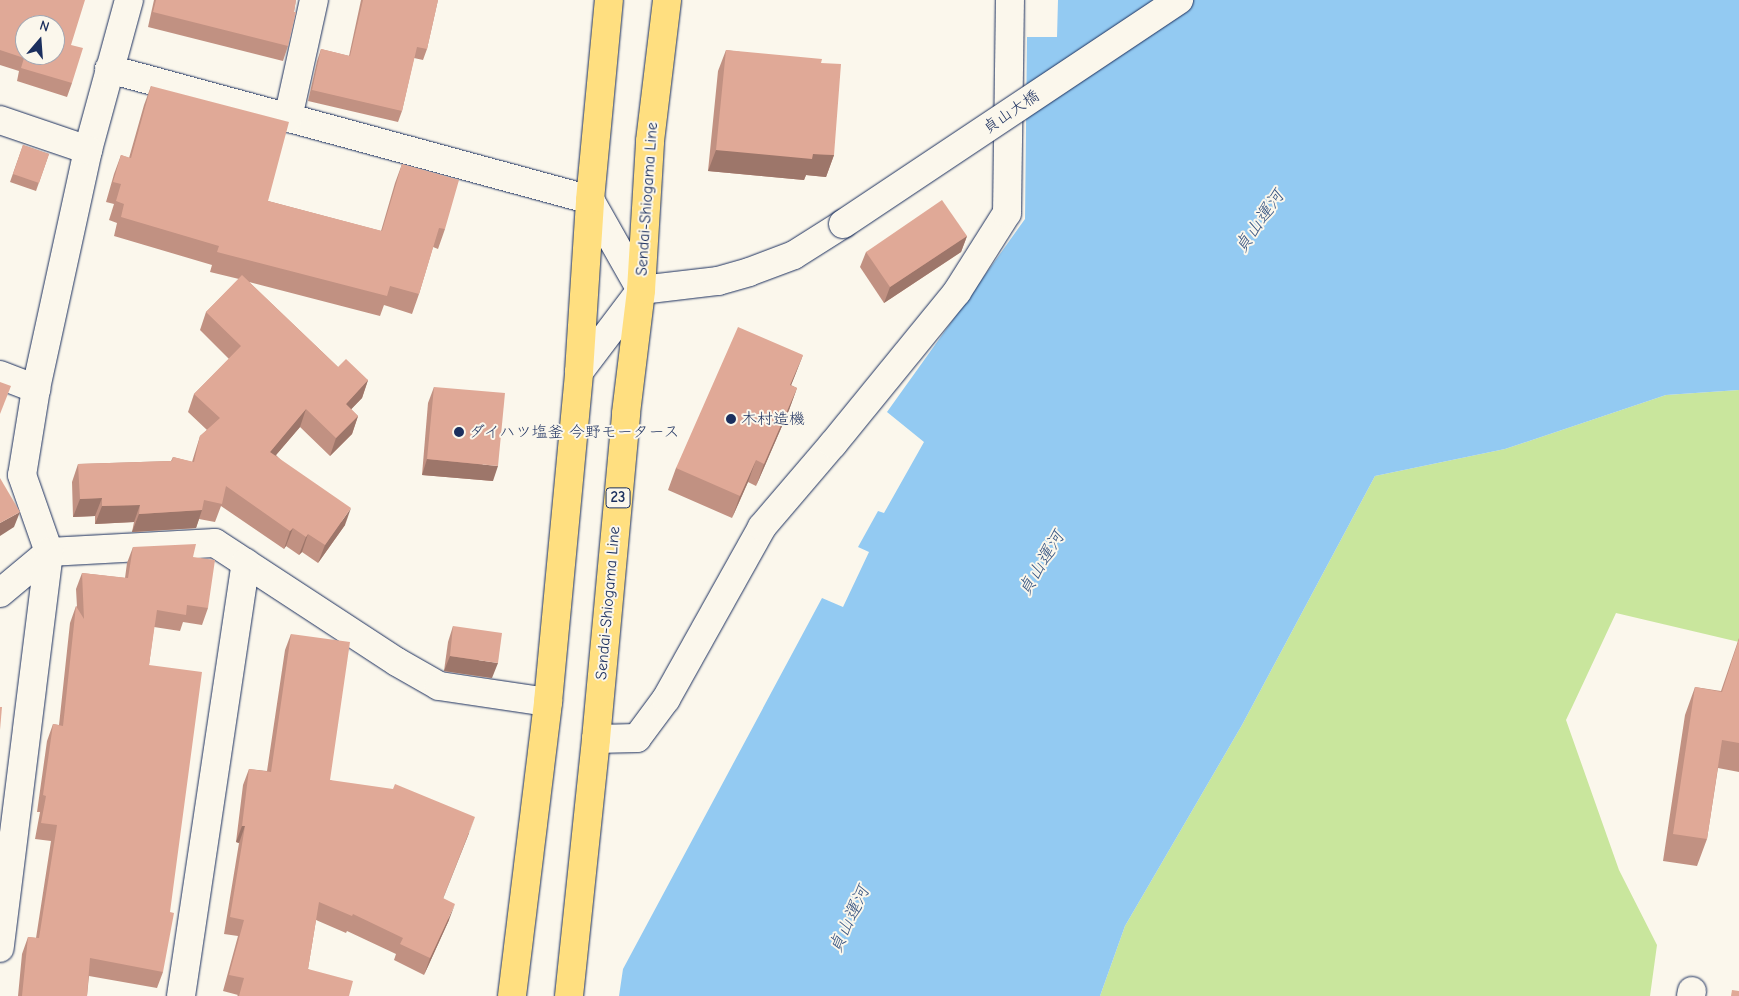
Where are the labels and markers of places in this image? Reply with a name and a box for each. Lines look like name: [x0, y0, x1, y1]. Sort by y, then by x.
place label: 木村造機: [741, 409, 805, 429]
marker: 木村造機: [725, 413, 737, 425]
place label: ダイハツ塩釜 今野モータース: [469, 422, 682, 442]
marker: ダイハツ塩釜 今野モータース: [453, 426, 465, 438]

